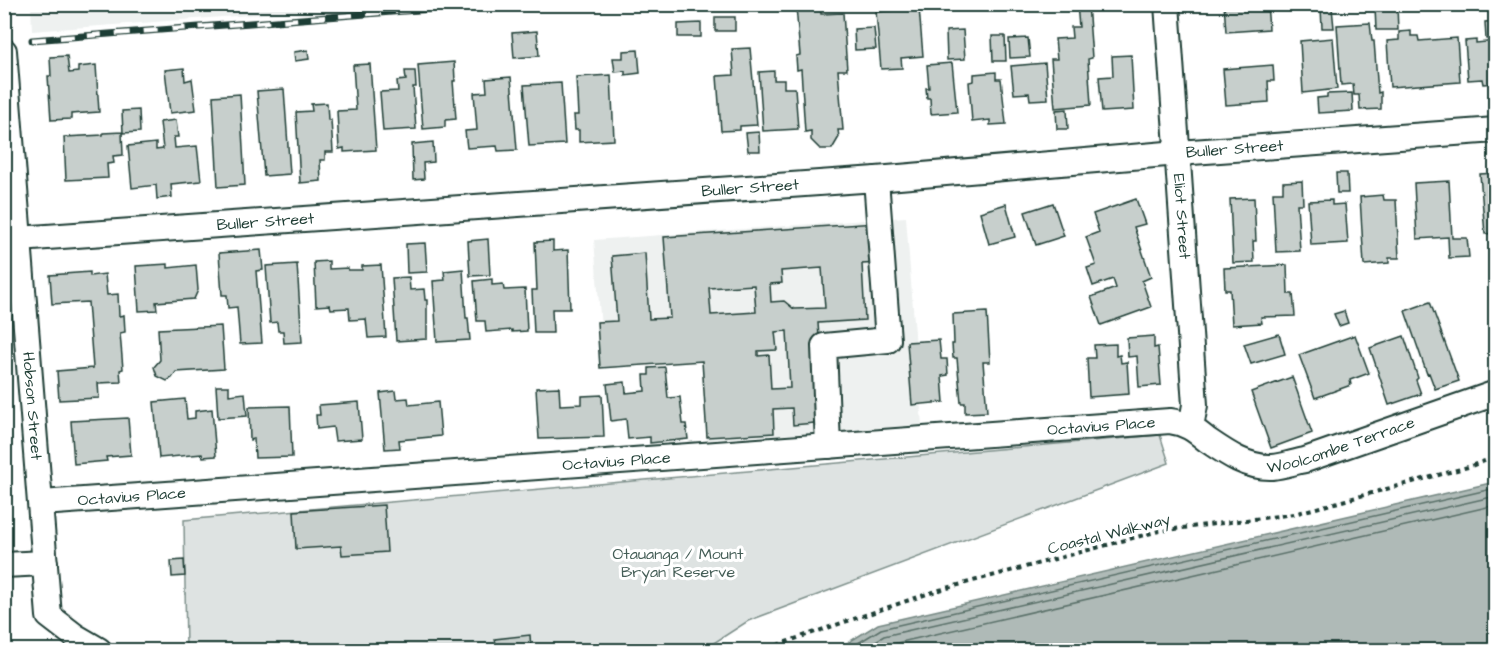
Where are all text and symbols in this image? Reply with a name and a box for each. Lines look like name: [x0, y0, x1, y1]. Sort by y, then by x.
street label: Buller Street: [1185, 134, 1285, 163]
street label: Buller Street: [701, 173, 800, 202]
street label: Eliot Street: [1168, 173, 1196, 260]
street label: Buller Street: [216, 207, 315, 236]
street label: Hobson Street: [17, 351, 48, 461]
street label: Octavius Place: [1046, 411, 1156, 441]
street label: Woolcombe Terrace: [1266, 411, 1418, 479]
street label: Octavius Place: [562, 446, 672, 476]
street label: Octavius Place: [77, 482, 187, 511]
street label: Coastal Walkway: [1045, 508, 1173, 561]
park label: Otauanga / Mount Bryan Reserve: [613, 543, 744, 584]

